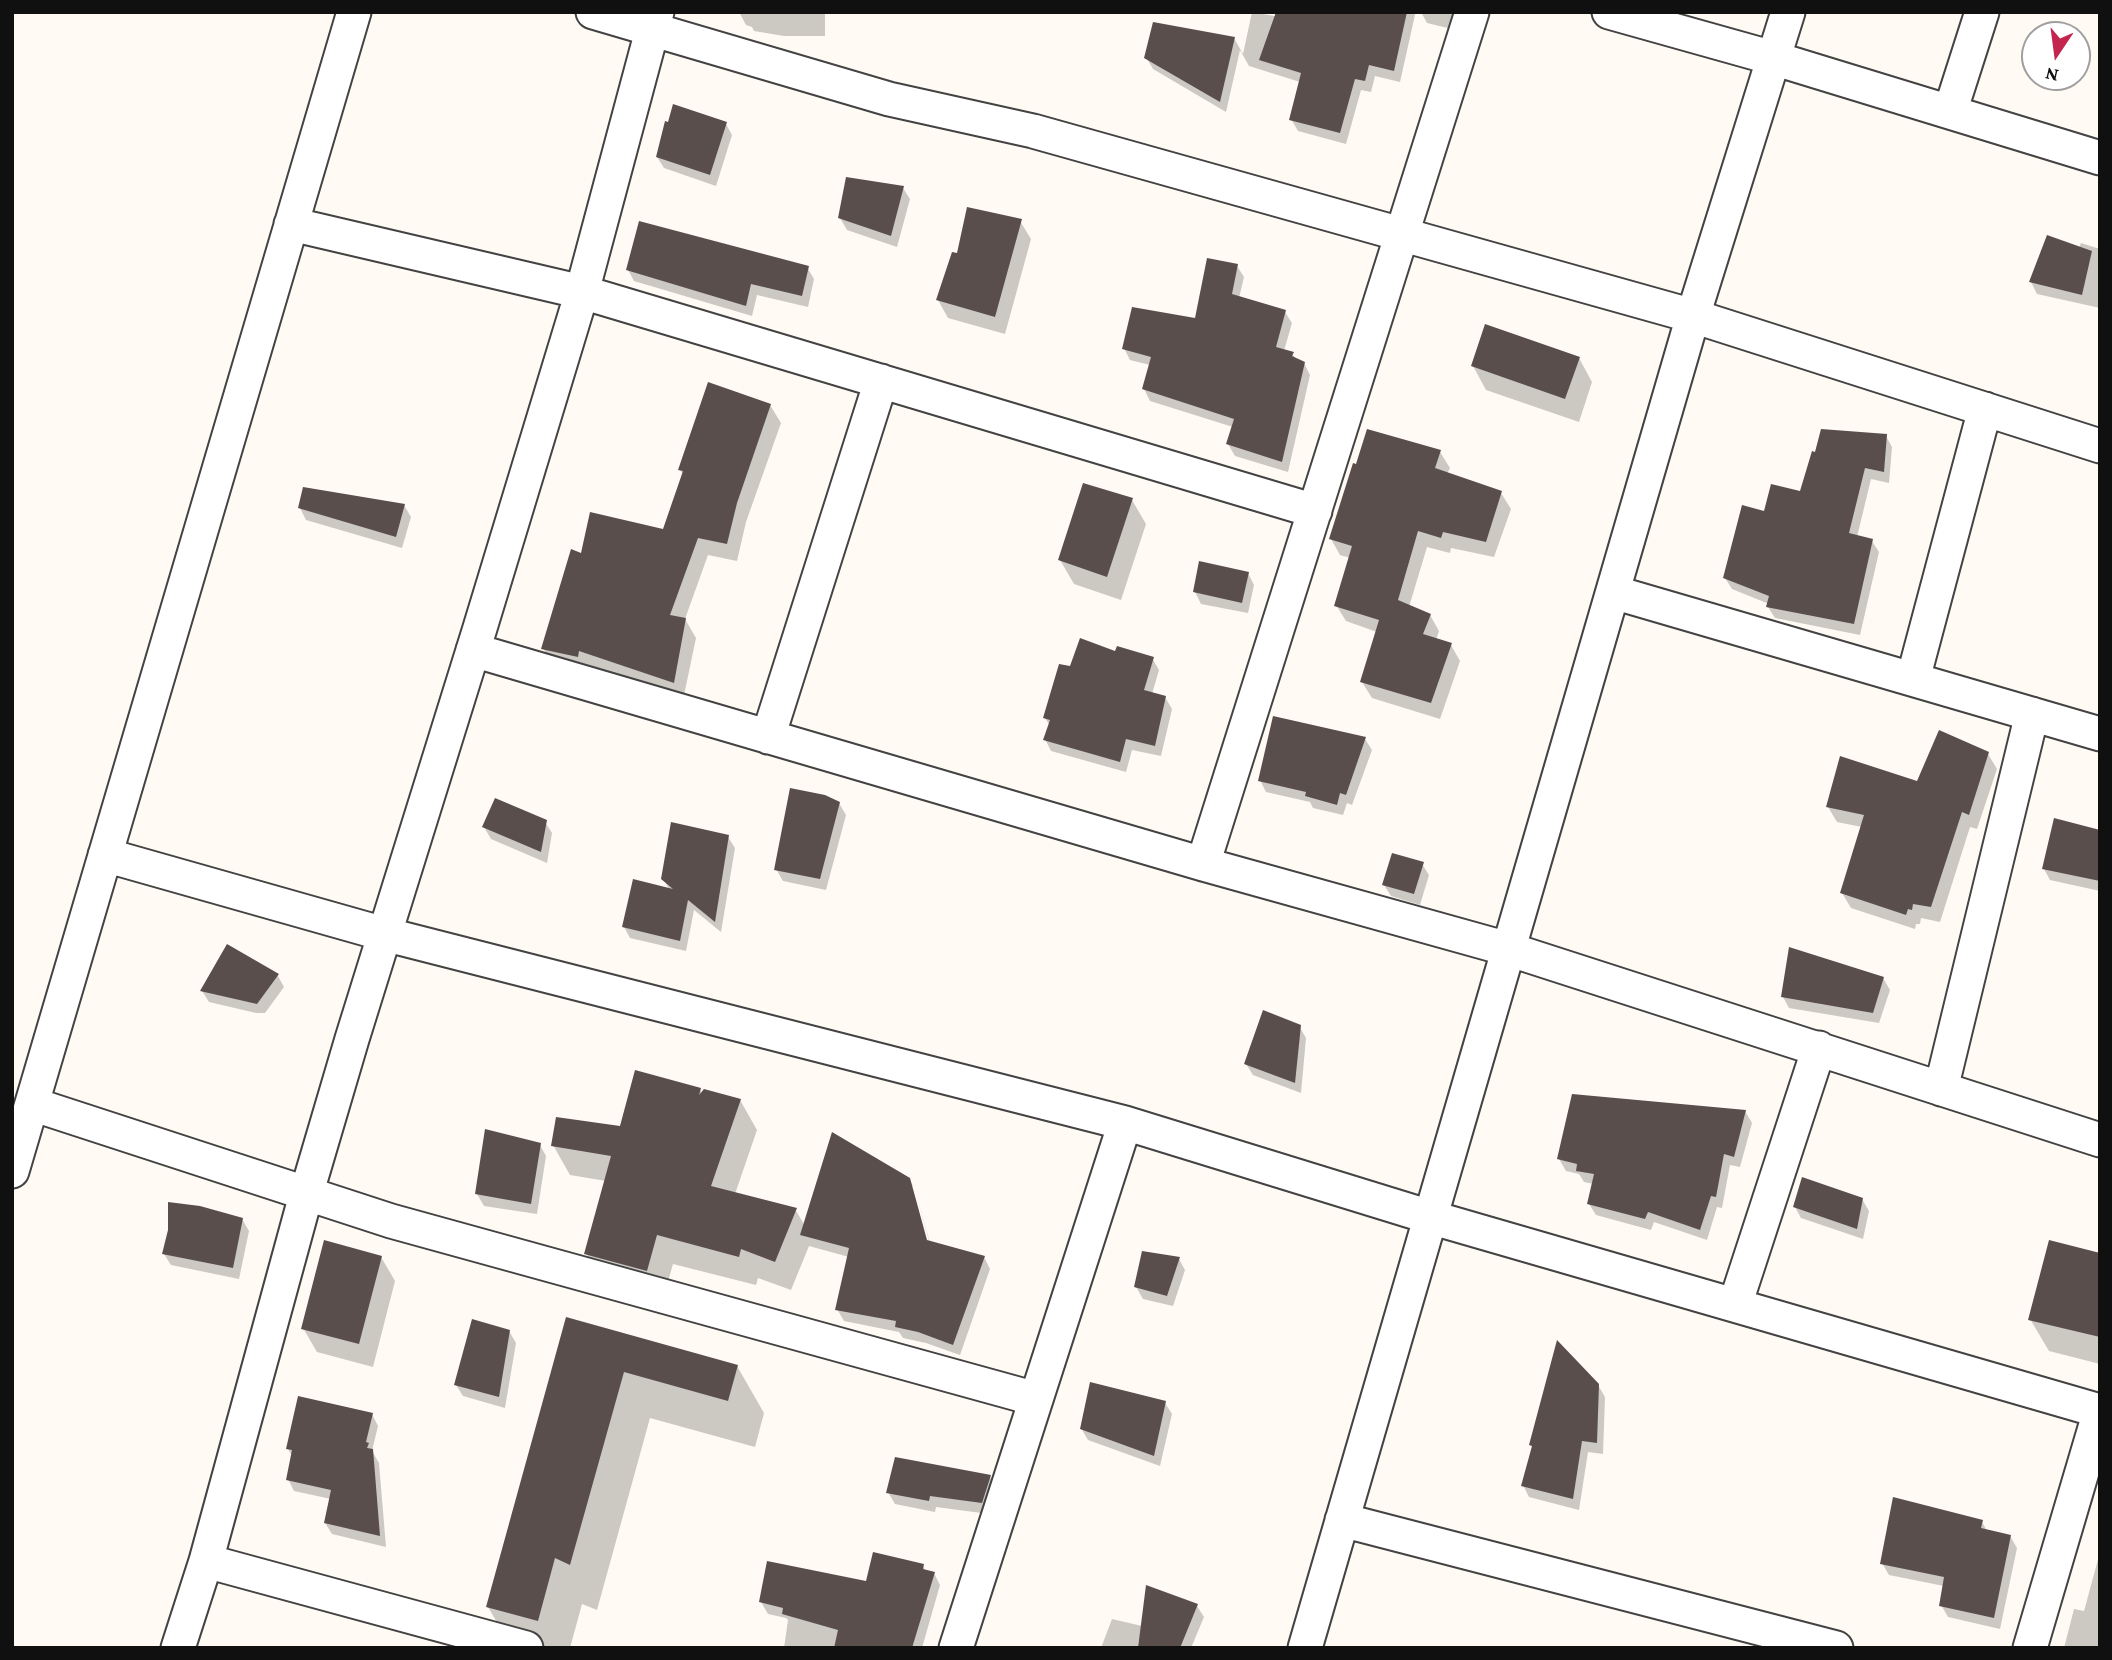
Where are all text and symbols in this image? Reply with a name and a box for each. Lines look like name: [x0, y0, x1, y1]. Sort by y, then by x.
north arrow: [2021, 21, 2091, 91]
text: N: [2043, 63, 2060, 87]

